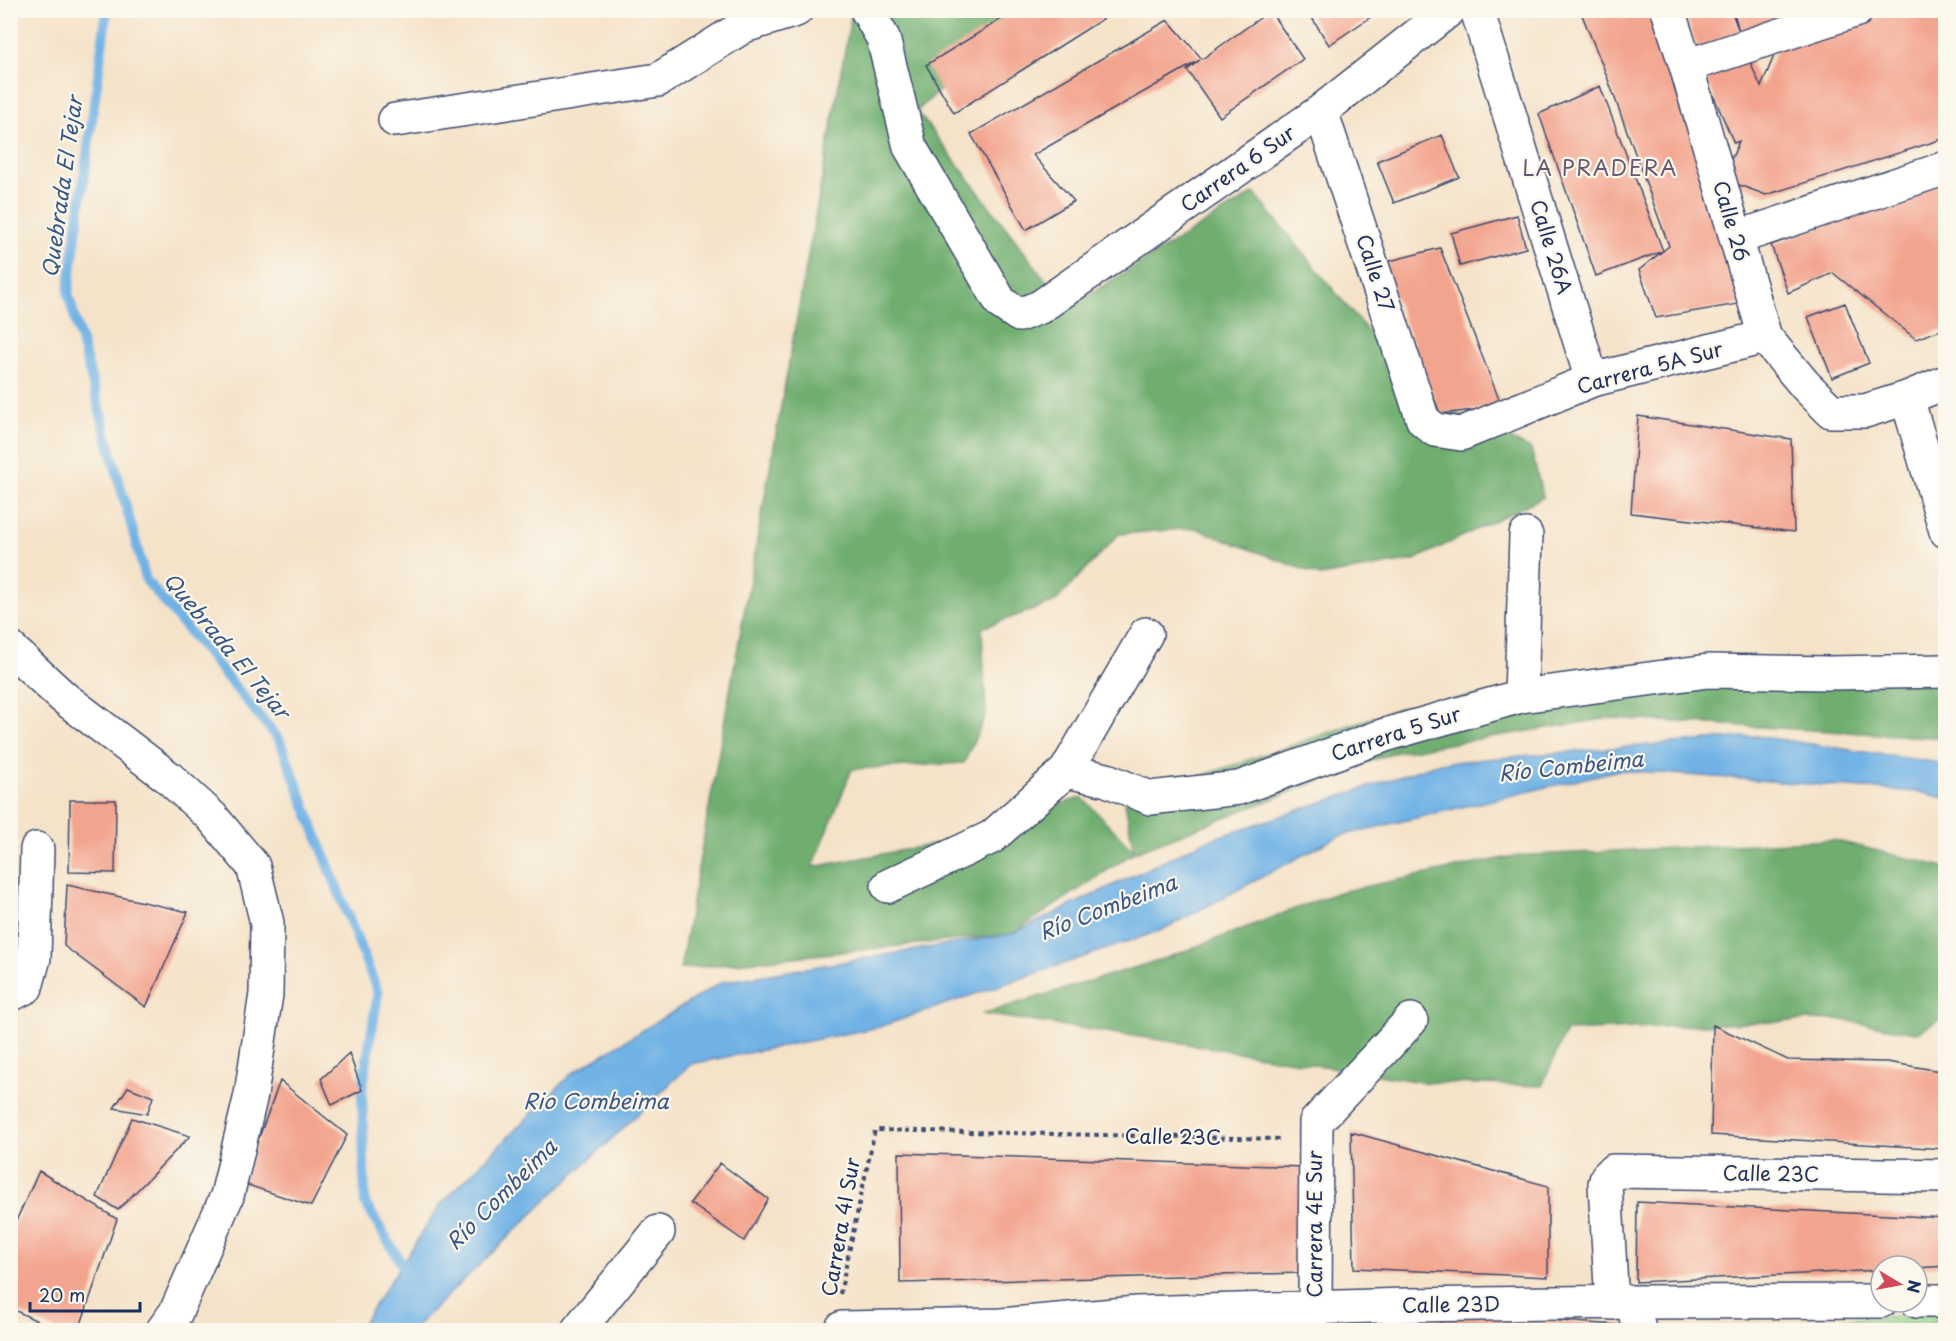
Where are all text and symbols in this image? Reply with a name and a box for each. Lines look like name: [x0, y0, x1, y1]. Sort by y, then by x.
water label: Quebrada El Tejar: [32, 91, 90, 279]
street label: Carrera 6 Sur: [1174, 117, 1302, 219]
district label: LA PRADERA: [1522, 151, 1678, 183]
street label: Calle 26: [1706, 177, 1758, 264]
street label: Calle 26A: [1523, 196, 1581, 298]
street label: Calle 27: [1349, 230, 1403, 315]
street label: Carrera 5A Sur: [1573, 333, 1727, 401]
water label: Quebrada El Tejar: [157, 564, 301, 728]
street label: Carrera 5 Sur: [1327, 698, 1465, 768]
water label: Río Combeima: [1497, 741, 1645, 789]
water label: Río Combeima: [1034, 865, 1182, 947]
water label: Rio Combeima: [523, 1084, 670, 1116]
street label: Calle 23C: [1124, 1120, 1222, 1152]
water label: Río Combeima: [438, 1130, 564, 1256]
street label: Carrera 4E Sur: [1299, 1150, 1329, 1298]
street label: Carrera 4I Sur: [813, 1154, 867, 1299]
street label: Calle 23C: [1722, 1157, 1820, 1189]
north arrow: [1869, 1254, 1929, 1314]
scale bar: [30, 1275, 140, 1313]
text: N: [1902, 1278, 1928, 1295]
text: 20 m: [39, 1281, 85, 1308]
street label: Calle 23D: [1402, 1288, 1500, 1320]

